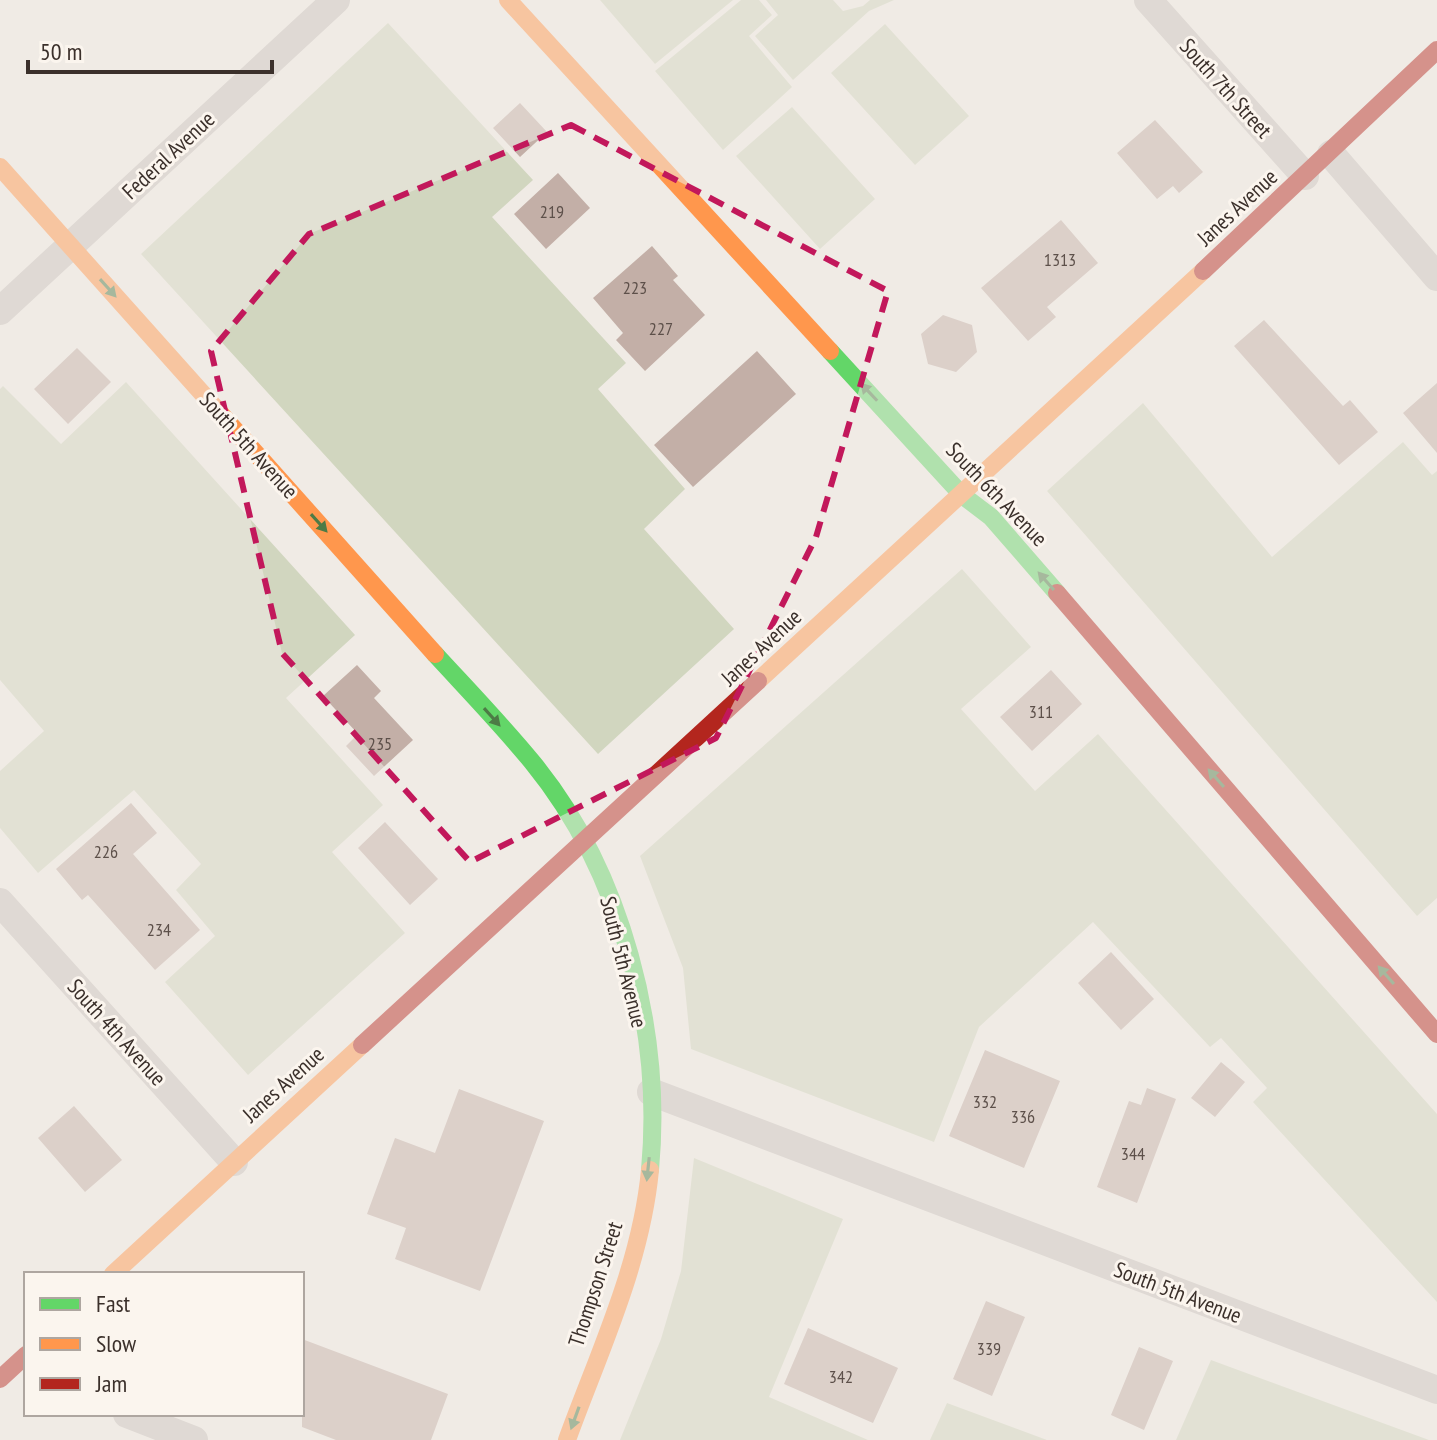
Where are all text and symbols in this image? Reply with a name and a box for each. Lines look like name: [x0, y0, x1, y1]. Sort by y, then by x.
scale bar: [28, 24, 272, 74]
street label: South 7th Street: [1174, 32, 1278, 144]
text: 50 m: [40, 36, 82, 67]
street label: Federal Avenue: [116, 105, 220, 205]
street label: Janes Avenue: [1190, 163, 1283, 252]
house number: 219: [540, 200, 564, 223]
house number: 1313: [1044, 248, 1076, 271]
house number: 223: [623, 276, 647, 299]
one-way arrow: [99, 278, 117, 297]
house number: 227: [649, 317, 673, 340]
one-way arrow: [860, 383, 878, 402]
street label: South 5th Avenue: [194, 386, 304, 504]
street label: South 6th Avenue: [940, 436, 1054, 552]
one-way arrow: [310, 513, 327, 533]
one-way arrow: [1038, 571, 1055, 591]
street label: Janes Avenue: [714, 603, 807, 692]
house number: 311: [1029, 700, 1053, 723]
one-way arrow: [483, 707, 500, 727]
house number: 235: [368, 732, 392, 755]
one-way arrow: [1208, 768, 1225, 788]
house number: 226: [94, 840, 118, 863]
street label: South 5th Avenue: [594, 894, 654, 1030]
house number: 234: [147, 918, 171, 941]
one-way arrow: [1378, 965, 1395, 985]
street label: South 4th Avenue: [62, 973, 172, 1091]
street label: Janes Avenue: [236, 1040, 330, 1129]
house number: 332: [973, 1090, 997, 1113]
house number: 336: [1011, 1105, 1035, 1128]
house number: 344: [1121, 1142, 1145, 1165]
one-way arrow: [641, 1157, 654, 1182]
street label: Thompson Street: [562, 1218, 628, 1350]
street label: South 5th Avenue: [1110, 1255, 1246, 1329]
legend: [24, 1272, 304, 1416]
text: Fast: [96, 1288, 131, 1319]
text: Slow: [96, 1328, 137, 1359]
house number: 339: [977, 1337, 1001, 1360]
house number: 342: [829, 1365, 853, 1388]
text: Jam: [95, 1368, 127, 1399]
one-way arrow: [568, 1406, 580, 1430]

